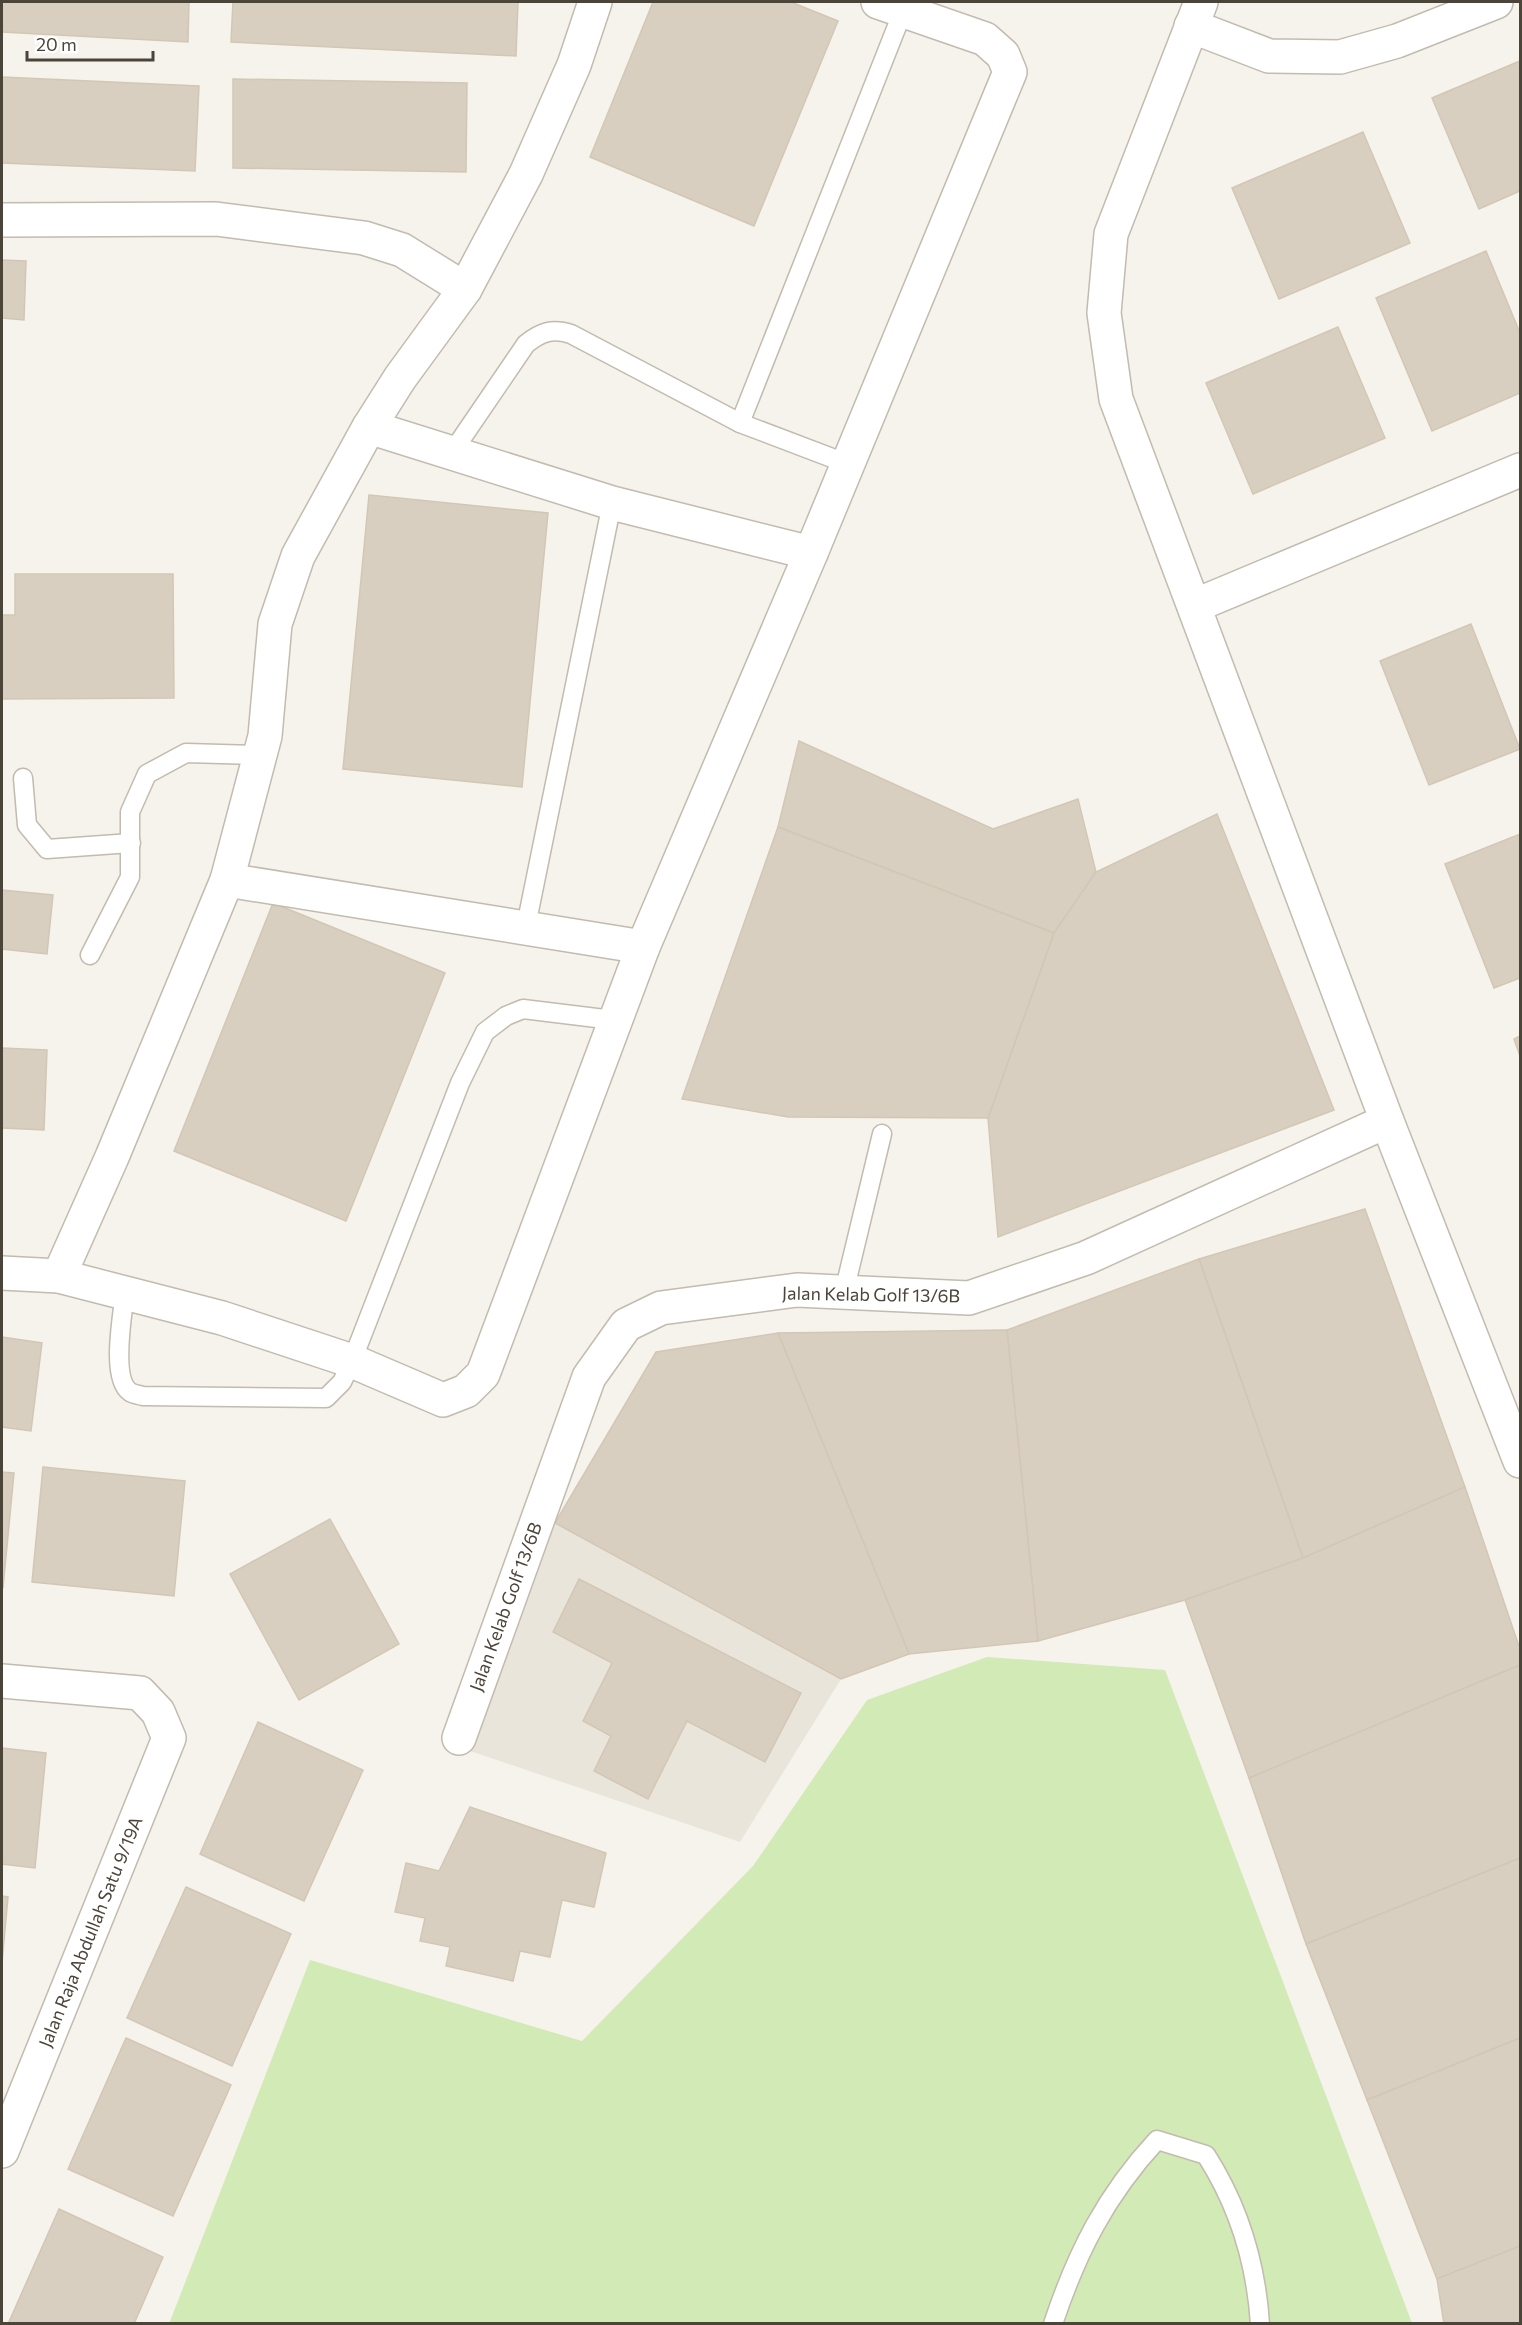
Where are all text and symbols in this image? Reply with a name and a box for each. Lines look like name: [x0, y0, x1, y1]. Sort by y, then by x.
scale bar: [27, 24, 153, 62]
text: 20 m: [36, 33, 77, 55]
street label: Jalan Kelab Golf 13/6B: [782, 1281, 960, 1307]
street label: Jalan Kelab Golf 13/6B: [464, 1519, 546, 1694]
street label: Jalan Raja Abdullah Satu 9/19A: [34, 1813, 147, 2050]

